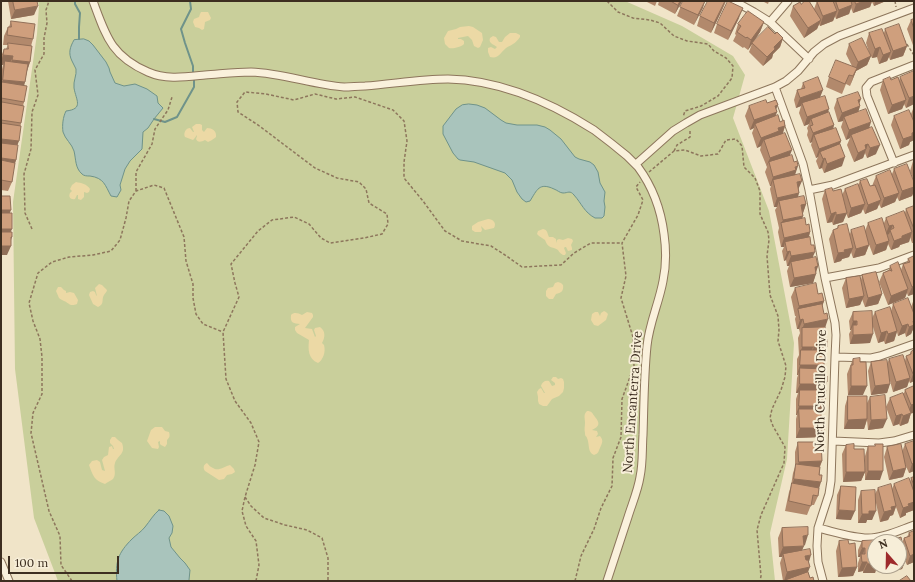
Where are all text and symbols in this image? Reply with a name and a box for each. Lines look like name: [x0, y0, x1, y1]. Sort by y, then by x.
street label: North Crucillo Drive: [812, 329, 830, 453]
street label: North Encanterra Drive: [620, 330, 646, 474]
north arrow: [867, 534, 907, 574]
text: N: [877, 536, 890, 552]
scale bar: [10, 548, 121, 574]
text: 100 m: [15, 555, 48, 570]

